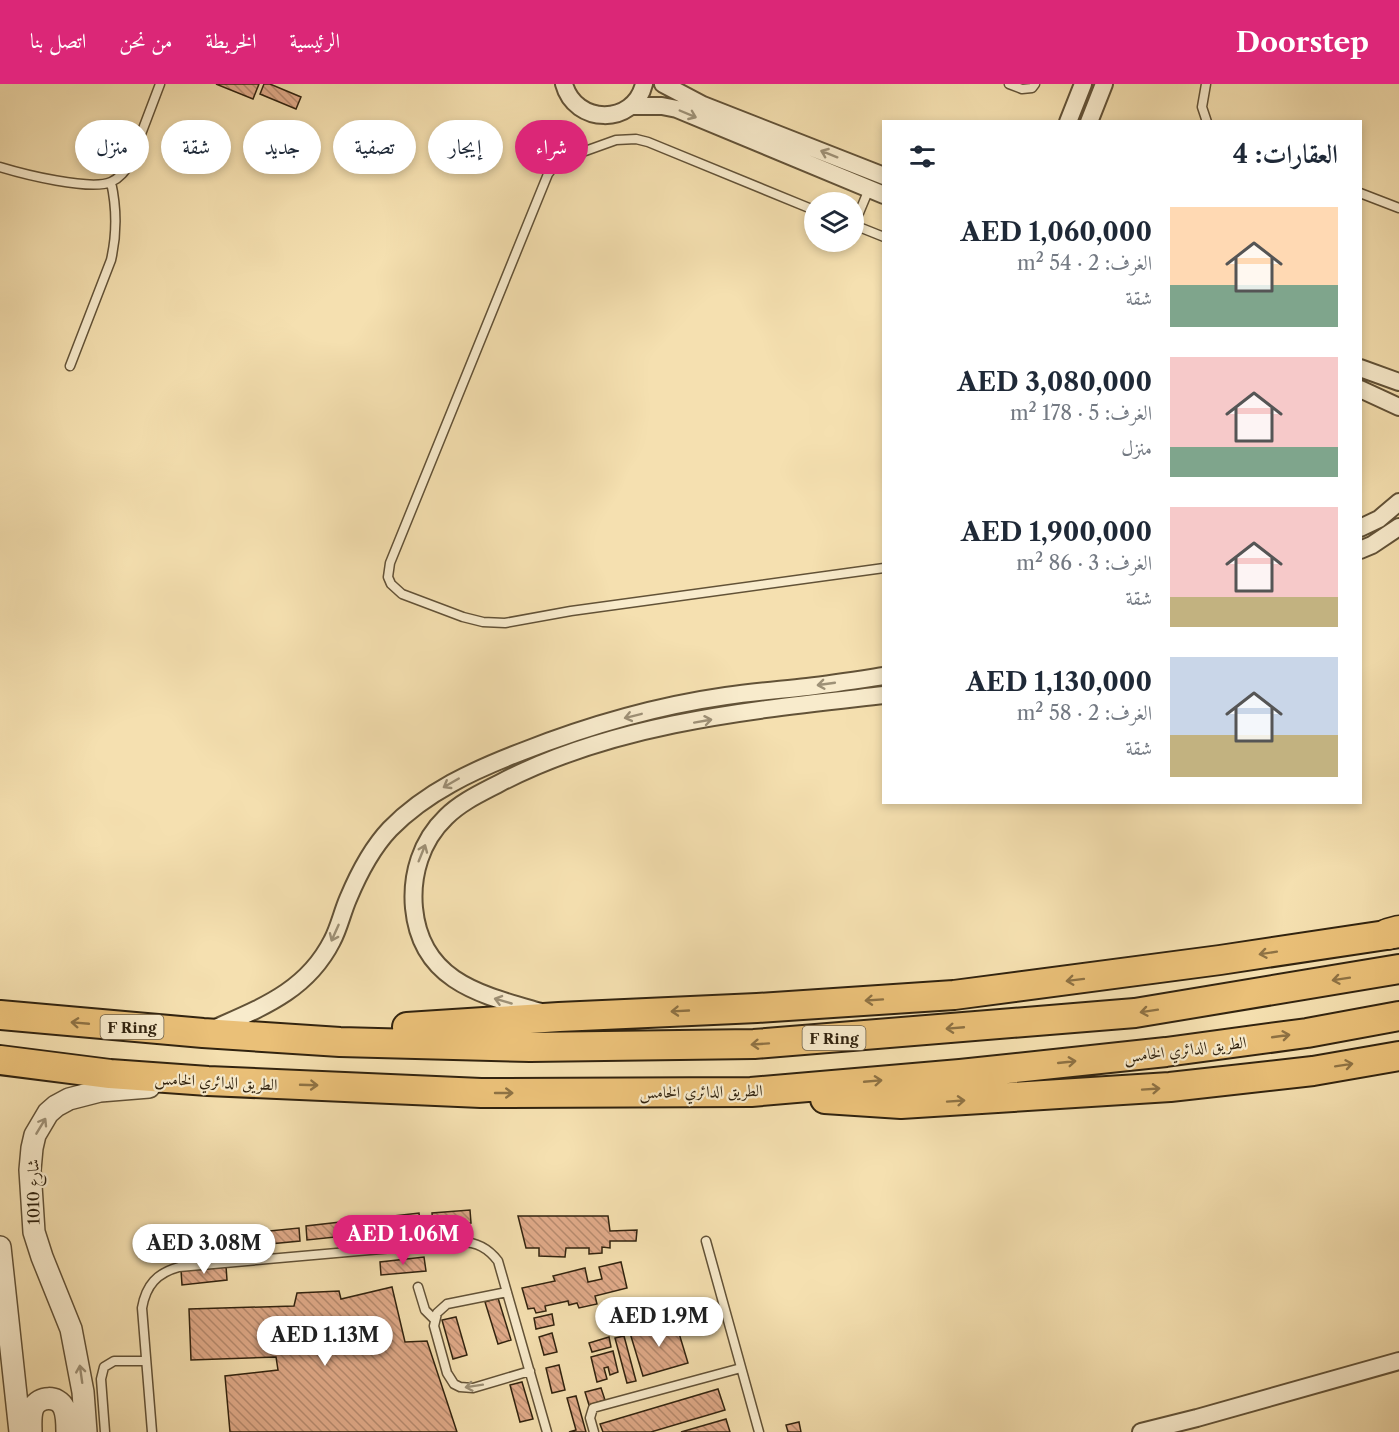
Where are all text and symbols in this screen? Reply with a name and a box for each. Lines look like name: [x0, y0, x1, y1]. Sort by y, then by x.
text: Doorstep: [1236, 25, 1369, 59]
text: اتصل بنا: [30, 28, 86, 53]
text: من نحن: [119, 28, 172, 53]
text: الخريطة: [205, 28, 257, 53]
text: الرئيسية: [290, 28, 340, 53]
one-way arrow: [679, 109, 697, 120]
chip: منزل: [75, 120, 149, 174]
chip: شقة: [161, 120, 231, 174]
chip: جديد: [243, 120, 321, 174]
chip: تصفية: [333, 120, 416, 174]
chip: إيجار: [428, 120, 503, 174]
chip: شراء: [515, 120, 588, 174]
text: العقارات: 4: [1233, 138, 1338, 170]
icon: filters: [906, 140, 939, 173]
one-way arrow: [820, 148, 839, 159]
map controls: [804, 192, 864, 252]
button: layers: [804, 192, 864, 252]
text: AED 1,060,000: [961, 216, 1152, 248]
icon: home: [1218, 231, 1290, 303]
text: الغرف: 2 · 54 m²: [1017, 251, 1152, 275]
text: شقة: [1126, 286, 1152, 310]
text: AED 3,080,000: [957, 366, 1152, 398]
icon: home: [1218, 381, 1290, 453]
text: الغرف: 5 · 178 m²: [1010, 401, 1152, 425]
text: منزل: [1121, 436, 1152, 460]
text: AED 1,900,000: [961, 516, 1152, 548]
icon: home: [1218, 531, 1290, 603]
text: الغرف: 3 · 86 m²: [1016, 551, 1152, 575]
text: شقة: [1126, 586, 1152, 610]
text: AED 1,130,000: [966, 666, 1152, 698]
one-way arrow: [816, 679, 836, 690]
icon: home: [1218, 681, 1290, 753]
text: الغرف: 2 · 58 m²: [1017, 701, 1152, 725]
one-way arrow: [624, 710, 643, 722]
one-way arrow: [693, 715, 712, 726]
text: شقة: [1126, 736, 1152, 760]
one-way arrow: [443, 778, 460, 790]
one-way arrow: [417, 844, 428, 862]
one-way arrow: [329, 923, 340, 942]
one-way arrow: [1258, 948, 1278, 959]
one-way arrow: [1332, 974, 1352, 985]
one-way arrow: [1065, 975, 1085, 986]
one-way arrow: [494, 994, 513, 1006]
one-way arrow: [865, 995, 885, 1006]
one-way arrow: [1140, 1005, 1159, 1016]
one-way arrow: [670, 1006, 690, 1017]
road number: F Ring: [100, 1015, 164, 1039]
one-way arrow: [71, 1017, 91, 1028]
one-way arrow: [945, 1023, 965, 1034]
road number: F Ring: [802, 1026, 866, 1050]
one-way arrow: [1271, 1031, 1290, 1042]
street label: الطريق الدائري الخامس: [1123, 1032, 1248, 1069]
one-way arrow: [751, 1038, 771, 1049]
one-way arrow: [1056, 1057, 1076, 1068]
one-way arrow: [1334, 1060, 1354, 1071]
street label: الطريق الدائري الخامس: [154, 1068, 278, 1097]
one-way arrow: [862, 1075, 882, 1086]
one-way arrow: [298, 1080, 318, 1091]
street label: الطريق الدائري الخامس: [639, 1080, 763, 1105]
one-way arrow: [1140, 1083, 1160, 1094]
one-way arrow: [493, 1087, 513, 1099]
one-way arrow: [946, 1095, 966, 1106]
one-way arrow: [35, 1118, 47, 1135]
street label: شارع 1010: [22, 1159, 48, 1225]
pin: AED 1.06M: [334, 1215, 472, 1266]
text: AED 1.06M: [347, 1222, 459, 1246]
pin: AED 3.08M: [135, 1224, 273, 1275]
text: AED 3.08M: [146, 1231, 262, 1255]
pin: AED 1.9M: [597, 1297, 721, 1348]
text: AED 1.9M: [609, 1304, 709, 1328]
pin: AED 1.13M: [256, 1316, 394, 1367]
text: AED 1.13M: [271, 1323, 379, 1347]
one-way arrow: [75, 1364, 86, 1384]
one-way arrow: [464, 1381, 484, 1392]

